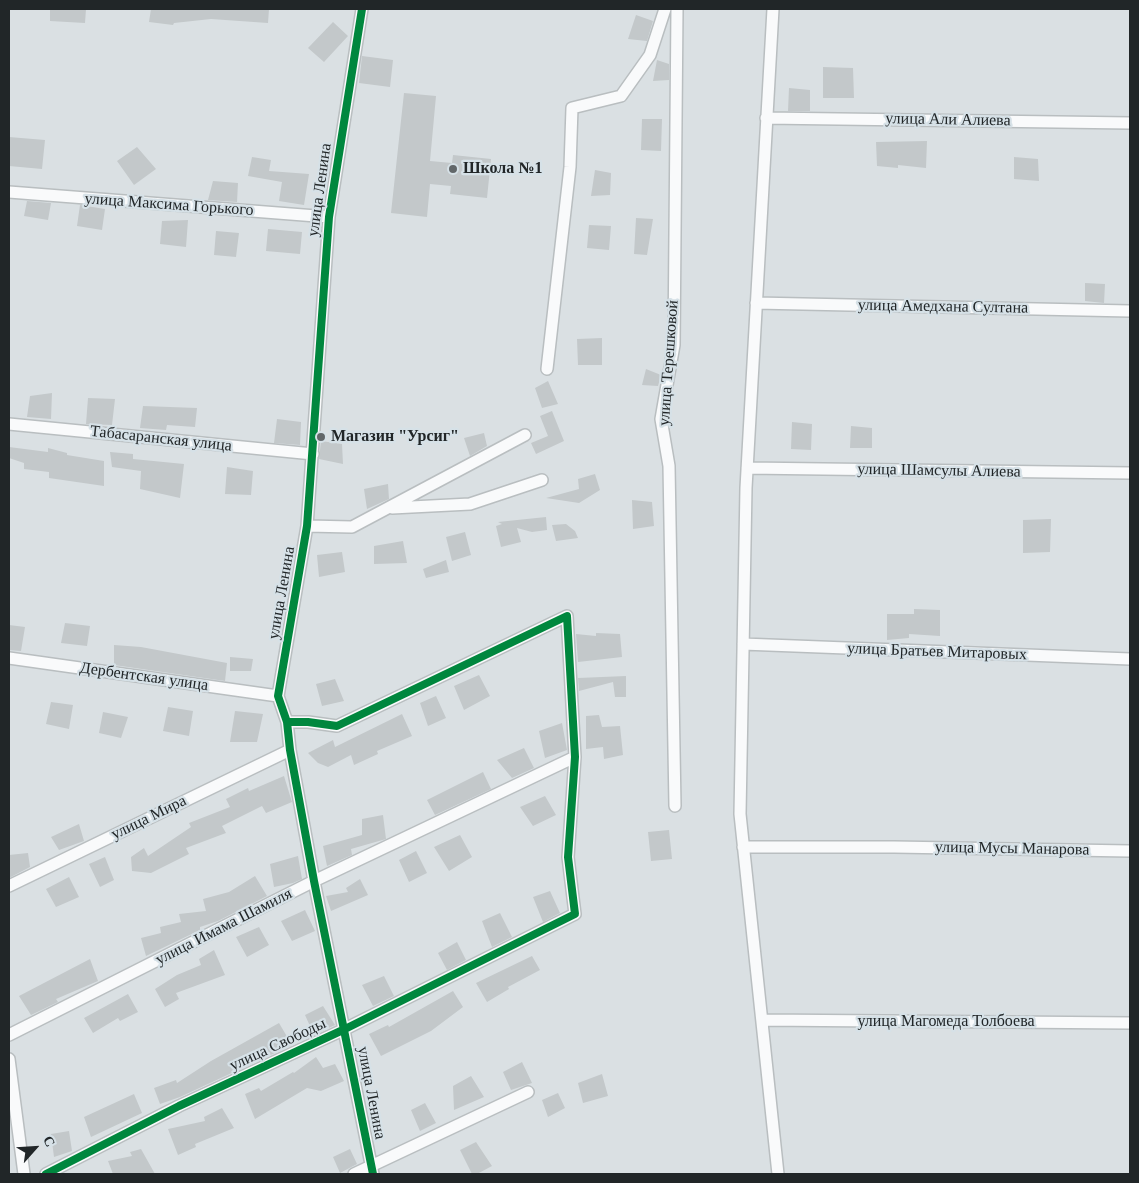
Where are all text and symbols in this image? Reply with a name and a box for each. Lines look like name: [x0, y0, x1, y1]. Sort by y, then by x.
street label: улица Али Алиева: [885, 109, 1011, 131]
street label: улица Ленина: [304, 142, 336, 238]
place label: Школа №1: [463, 159, 542, 179]
marker: Школа №1: [447, 163, 459, 175]
street label: улица Максима Горького: [84, 190, 254, 220]
street label: улица Амедхана Султана: [858, 296, 1028, 318]
street label: улица Терешковой: [655, 299, 683, 427]
street label: Табасаранская улица: [89, 422, 233, 456]
place label: Магазин "Урсиг": [331, 427, 459, 447]
marker: Магазин "Урсиг": [315, 431, 327, 443]
street label: улица Шамсулы Алиева: [857, 460, 1021, 482]
street label: улица Ленина: [264, 545, 300, 641]
street label: улица Братьев Митаровых: [847, 639, 1027, 665]
street label: Дербентская улица: [78, 658, 210, 696]
street label: улица Мира: [108, 792, 190, 844]
street label: улица Мусы Манарова: [935, 838, 1089, 860]
street label: улица Имама Шамиля: [153, 884, 295, 970]
street label: улица Магомеда Толбоева: [857, 1012, 1035, 1032]
street label: улица Свободы: [227, 1014, 329, 1076]
street label: улица Ленина: [353, 1045, 389, 1141]
north arrow: [10, 1123, 60, 1173]
text: С: [40, 1133, 58, 1149]

